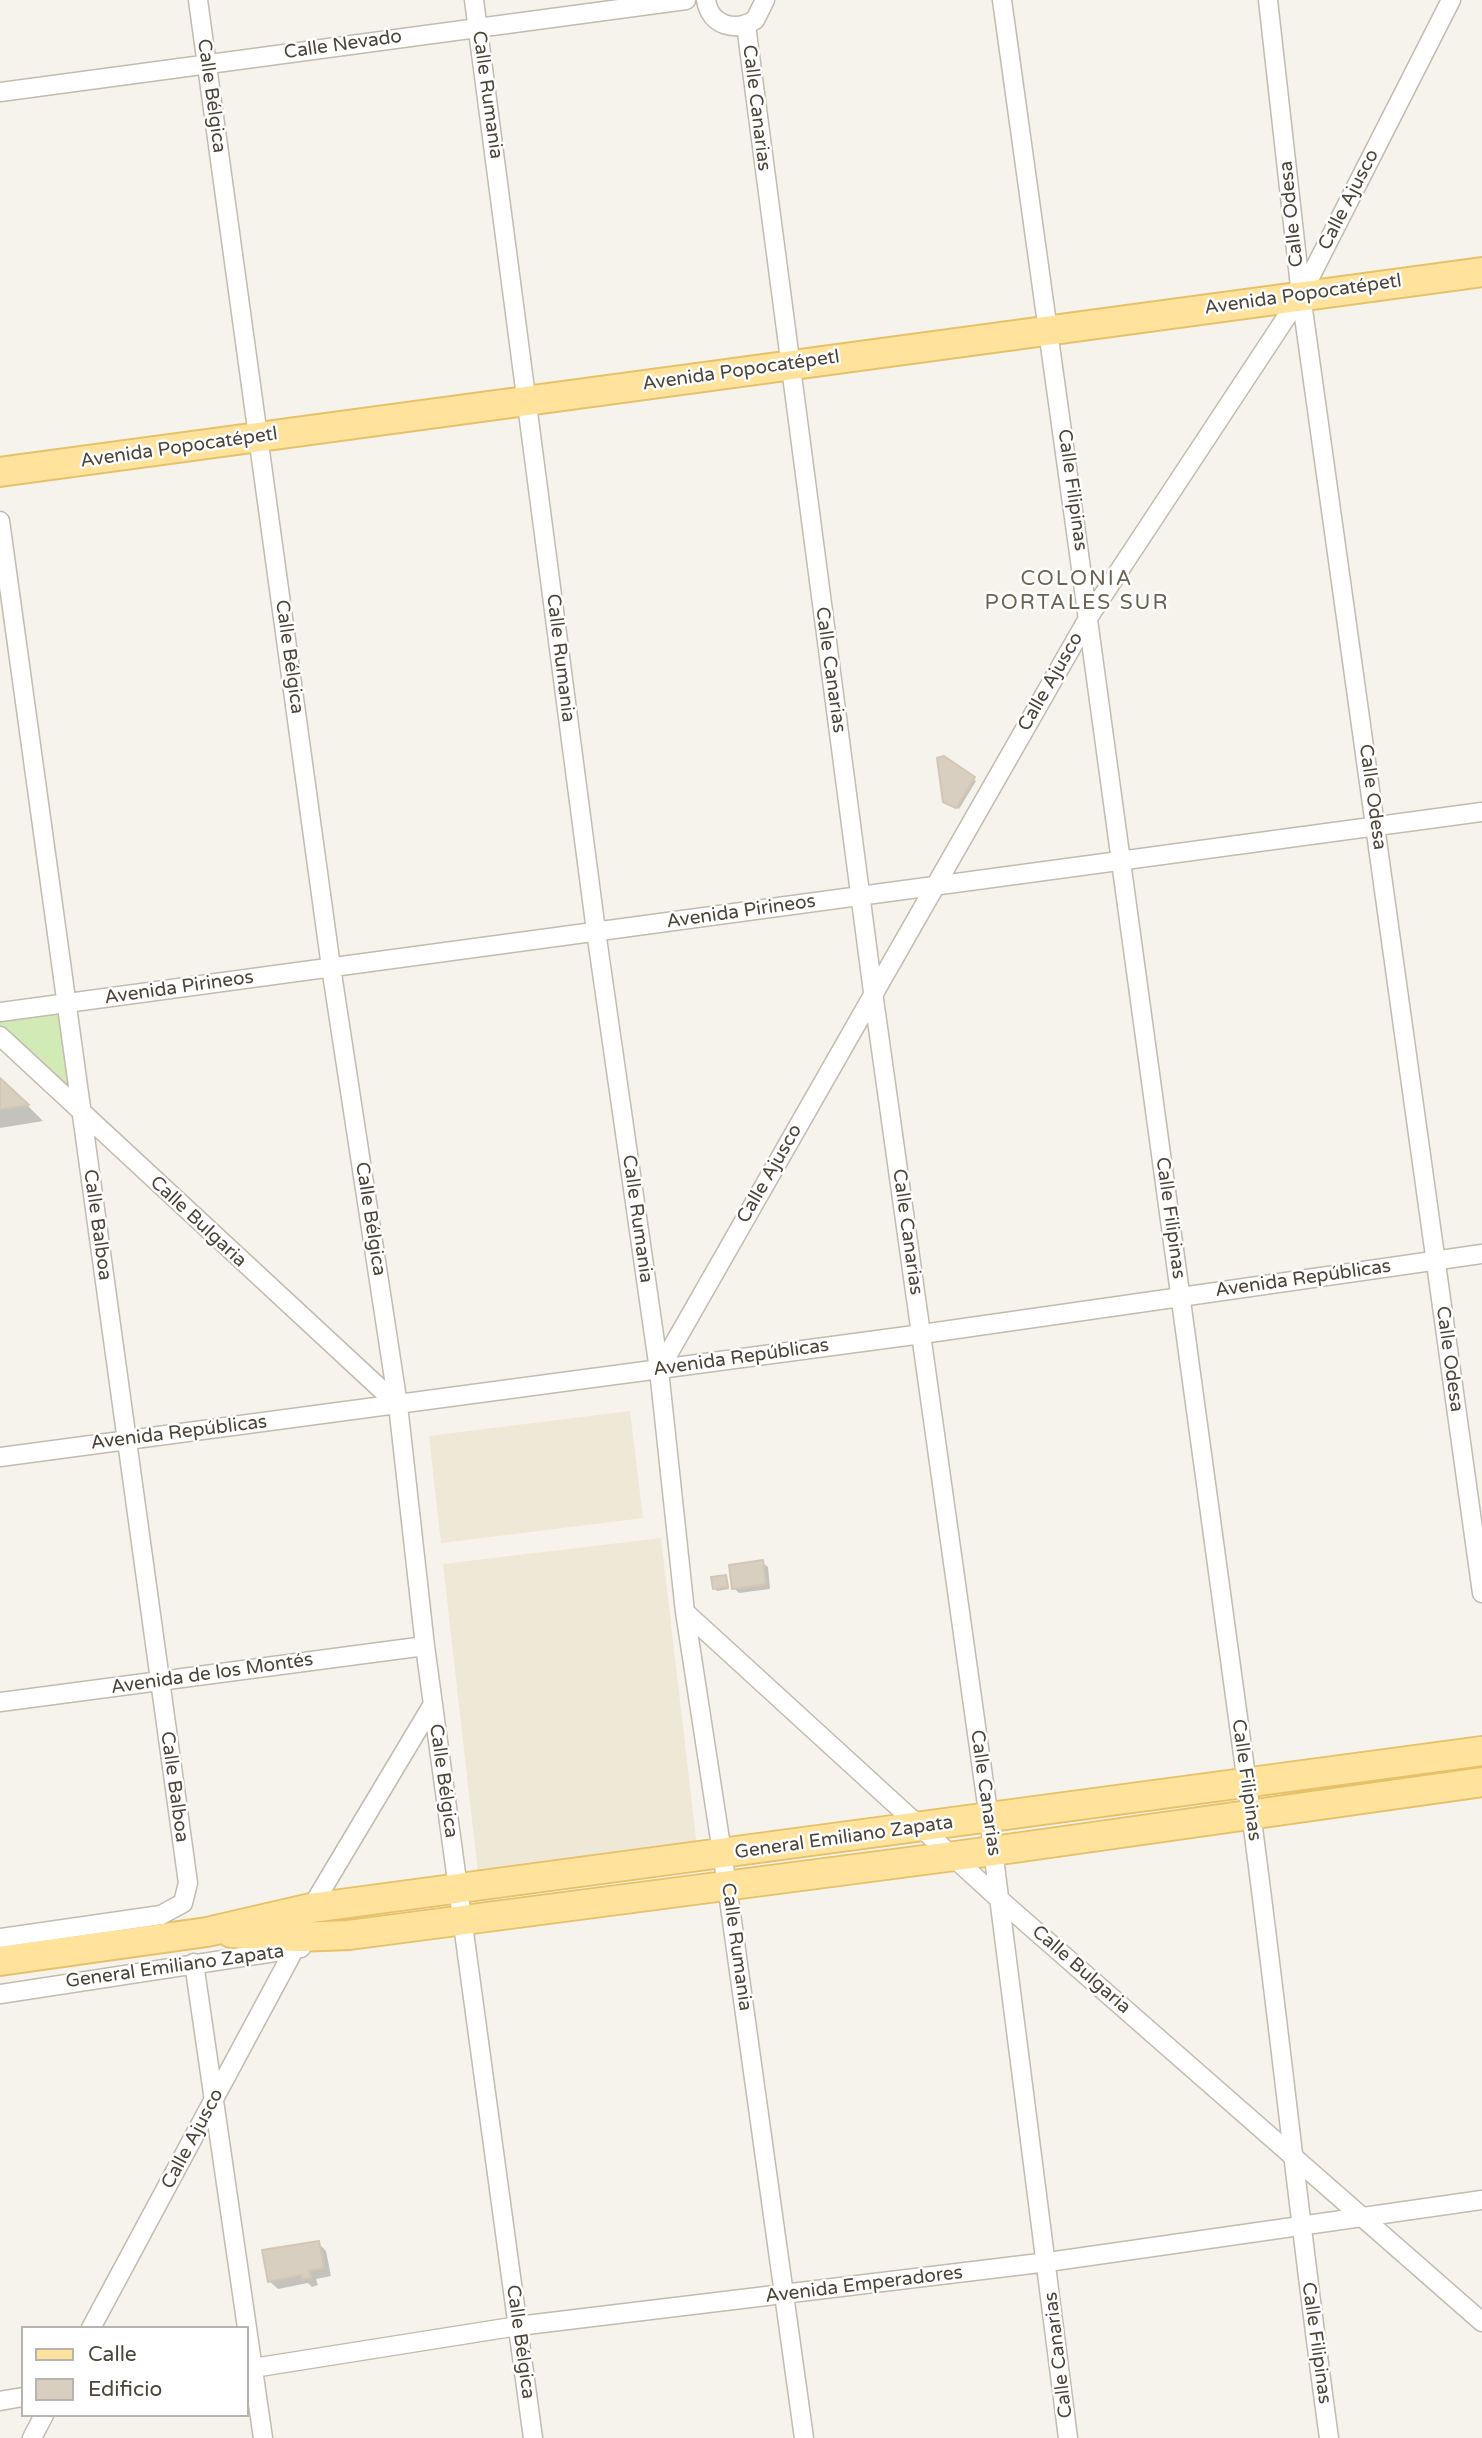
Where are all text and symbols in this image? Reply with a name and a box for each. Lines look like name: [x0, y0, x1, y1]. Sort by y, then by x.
street label: Calle Nevado: [283, 25, 403, 65]
street label: Calle Rumania: [467, 29, 507, 161]
street label: Calle Bélgica: [192, 37, 230, 155]
street label: Calle Canarias: [737, 44, 775, 172]
street label: Calle Ajusco: [1314, 146, 1384, 254]
street label: Calle Odesa: [1275, 160, 1309, 268]
street label: Avenida Popocatépetl: [1203, 270, 1403, 320]
street label: Avenida Popocatépetl: [641, 346, 841, 396]
street label: Avenida Popocatépetl: [79, 423, 279, 473]
street label: Calle Filipinas: [1052, 428, 1092, 552]
district label: COLONIA PORTALES SUR: [986, 566, 1168, 616]
street label: Calle Rumania: [541, 592, 579, 724]
street label: Calle Bélgica: [270, 598, 308, 716]
street label: Calle Canarias: [810, 606, 850, 734]
street label: Calle Ajusco: [1014, 629, 1088, 735]
street label: Calle Odesa: [1353, 743, 1391, 851]
street label: Avenida Pirineos: [665, 890, 817, 934]
street label: Avenida Pirineos: [103, 966, 255, 1010]
street label: Calle Ajusco: [733, 1121, 807, 1227]
street label: Calle Rumania: [617, 1153, 657, 1285]
street label: Calle Filipinas: [1150, 1156, 1190, 1280]
street label: Calle Bélgica: [350, 1160, 390, 1278]
street label: Calle Balboa: [78, 1168, 116, 1282]
street label: Calle Canarias: [887, 1168, 927, 1296]
street label: Calle Bulgaria: [145, 1171, 251, 1273]
street label: Avenida Repúblicas: [1214, 1255, 1392, 1303]
street label: Calle Odesa: [1430, 1305, 1468, 1413]
street label: Avenida Repúblicas: [652, 1334, 830, 1382]
street label: Avenida Repúblicas: [90, 1411, 268, 1455]
street label: Avenida de los Montés: [109, 1649, 315, 1699]
street label: Calle Filipinas: [1226, 1718, 1266, 1842]
street label: Calle Bélgica: [424, 1722, 462, 1840]
street label: Calle Canarias: [965, 1729, 1005, 1857]
street label: Calle Balboa: [155, 1730, 193, 1844]
street label: General Emiliano Zapata: [733, 1811, 955, 1865]
street label: Calle Rumania: [716, 1881, 756, 2013]
street label: Calle Bulgaria: [1027, 1921, 1135, 2019]
street label: General Emiliano Zapata: [64, 1940, 286, 1994]
street label: Calle Ajusco: [157, 2085, 229, 2193]
street label: Avenida Emperadores: [764, 2262, 964, 2308]
street label: Calle Filipinas: [1296, 2281, 1336, 2405]
street label: Calle Bélgica: [501, 2283, 539, 2401]
street label: Calle Canarias: [1040, 2291, 1078, 2419]
legend: [21, 2326, 248, 2417]
text: Calle: [88, 2342, 137, 2367]
text: Edificio: [88, 2377, 162, 2402]

